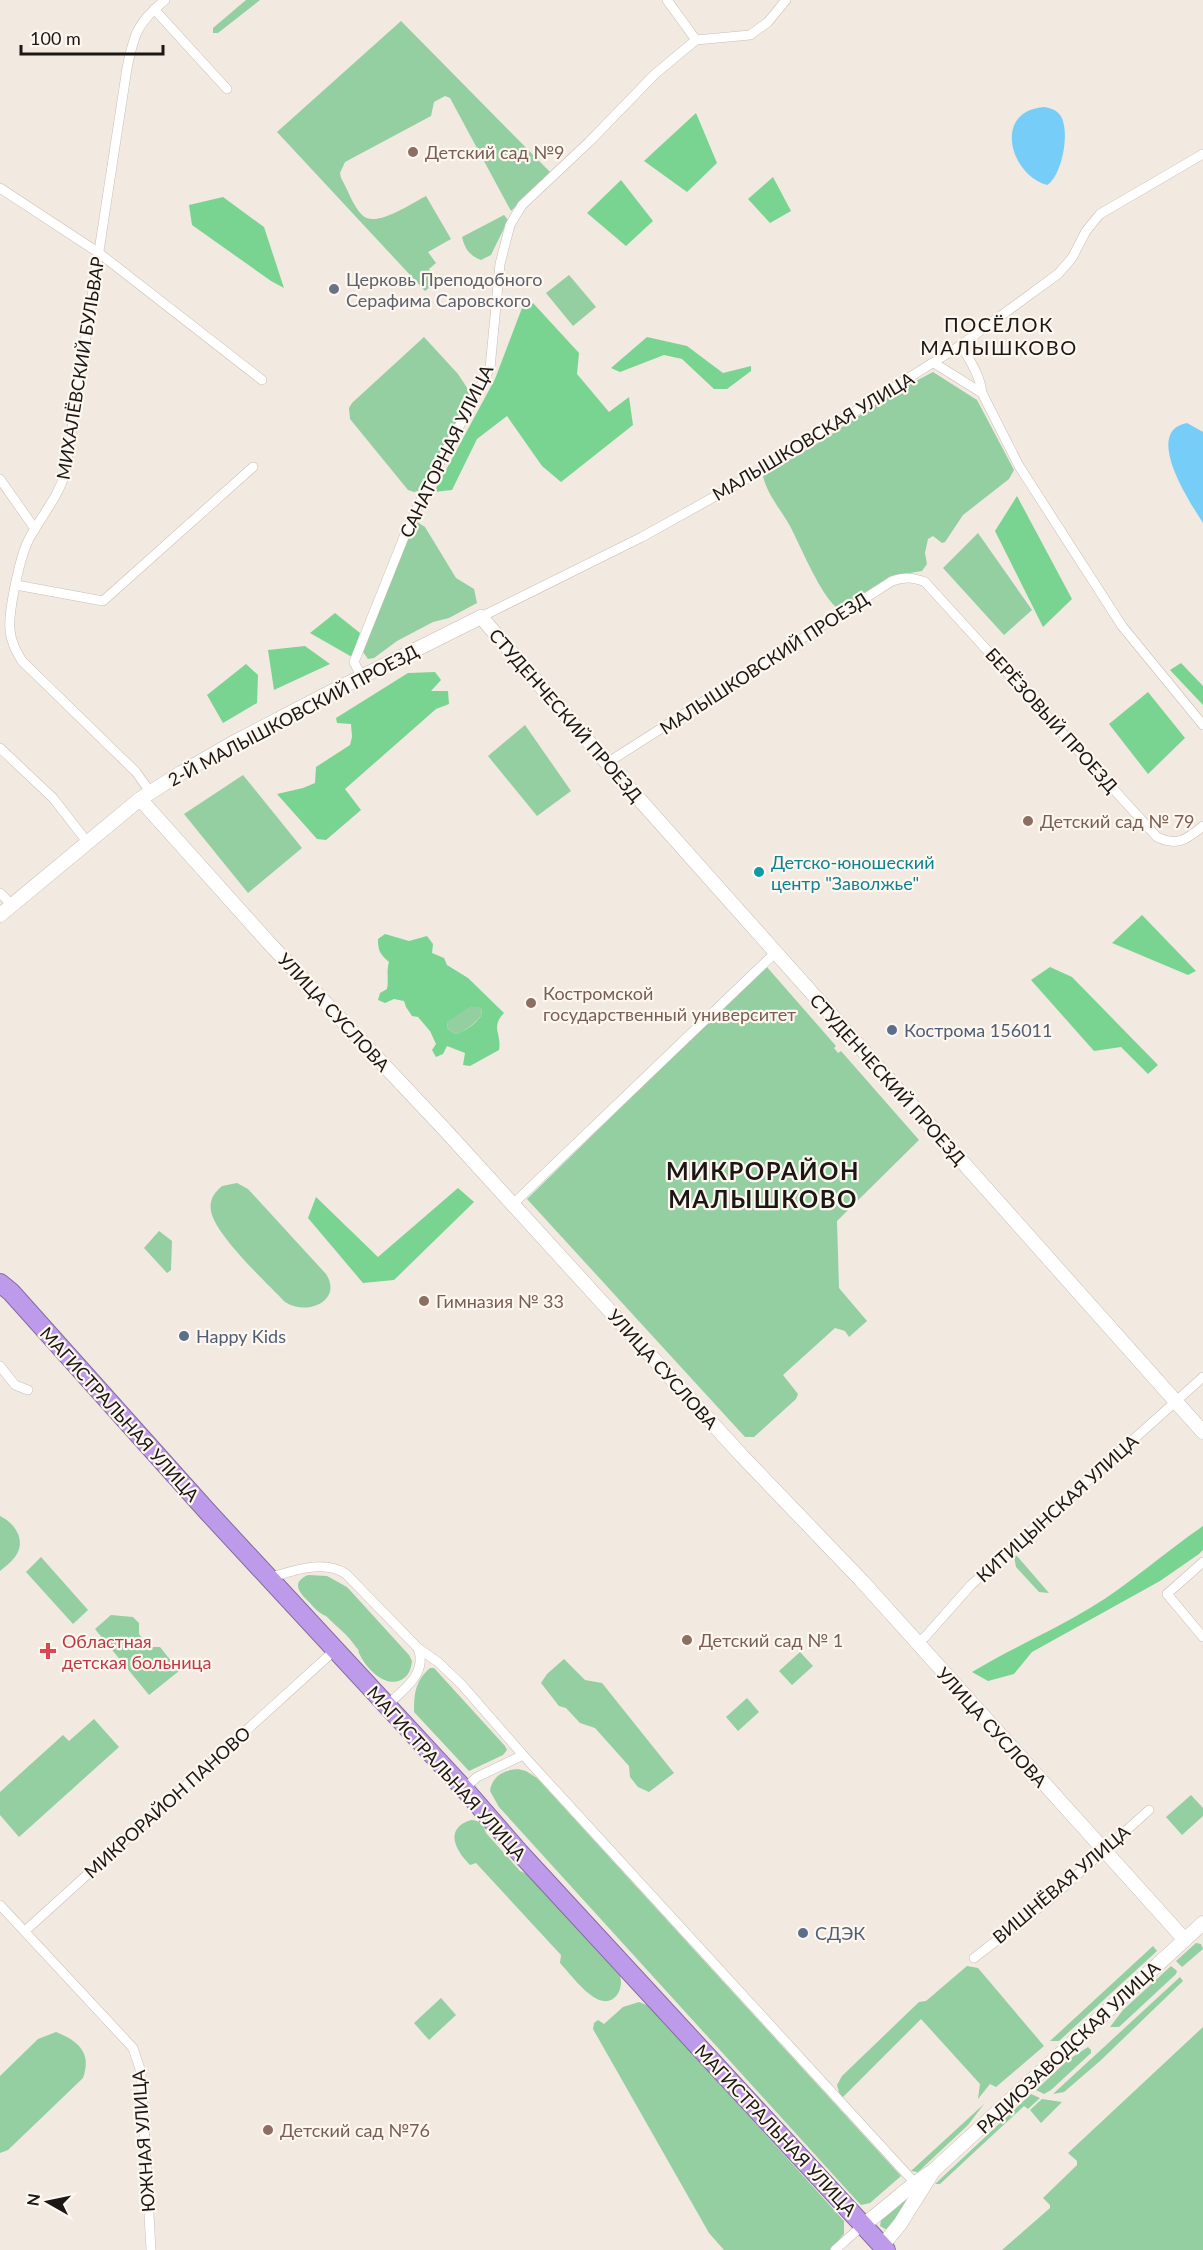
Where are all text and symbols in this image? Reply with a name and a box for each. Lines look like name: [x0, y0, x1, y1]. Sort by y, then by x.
scale bar: [21, 18, 164, 56]
text: 100 m: [30, 27, 81, 49]
place label: Детский сад №9: [425, 141, 565, 163]
marker: Детский сад №9: [406, 145, 420, 159]
street label: МИХАЛЁВСКИЙ БУЛЬВАР: [51, 255, 109, 481]
place label: Церковь Преподобного Серафима Саровского: [346, 268, 542, 311]
marker: Церковь Преподобного Серафима Саровского: [327, 282, 341, 296]
district label: ПОСЁЛОК МАЛЫШКОВО: [920, 312, 1078, 359]
street label: САНАТОРНАЯ УЛИЦА: [395, 360, 498, 541]
street label: МАЛЫШКОВСКАЯ УЛИЦА: [708, 367, 919, 505]
street label: МАЛЫШКОВСКИЙ ПРОЕЗД: [655, 587, 873, 739]
street label: СТУДЕНЧЕСКИЙ ПРОЕЗД: [485, 624, 647, 806]
street label: 2-Й МАЛЫШКОВСКИЙ ПРОЕЗД: [164, 640, 422, 790]
street label: БЕРЁЗОВЫЙ ПРОЕЗД: [981, 643, 1123, 797]
place label: Детский сад № 79: [1040, 810, 1195, 832]
marker: Детский сад № 79: [1021, 814, 1035, 828]
place label: Детско-юношеский центр "Заволжье": [771, 851, 935, 894]
marker: Детско-юношеский центр "Заволжье": [752, 865, 766, 879]
street label: УЛИЦА СУСЛОВА: [273, 948, 395, 1076]
place label: Костромской государственный университет: [543, 982, 796, 1025]
street label: СТУДЕНЧЕСКИЙ ПРОЕЗД: [805, 989, 971, 1169]
marker: Костромской государственный университет: [524, 996, 538, 1010]
place label: Кострома 156011: [904, 1019, 1052, 1041]
marker: Кострома 156011: [885, 1023, 899, 1037]
district label: МИКРОРАЙОН МАЛЫШКОВО: [666, 1156, 860, 1213]
place label: Гимназия № 33: [436, 1290, 564, 1312]
marker: Гимназия № 33: [417, 1294, 431, 1308]
street label: УЛИЦА СУСЛОВА: [603, 1304, 723, 1434]
street label: МАГИСТРАЛЬНАЯ УЛИЦА: [36, 1322, 205, 1506]
place label: Happy Kids: [196, 1325, 286, 1347]
marker: Happy Kids: [177, 1329, 191, 1343]
street label: КИТИЦЫНСКАЯ УЛИЦА: [972, 1429, 1143, 1587]
place label: Детский сад № 1: [699, 1629, 843, 1651]
place label: Областная детская больница: [62, 1630, 211, 1673]
marker: Детский сад № 1: [680, 1633, 694, 1647]
marker: Областная детская больница: [39, 1642, 57, 1660]
street label: УЛИЦА СУСЛОВА: [932, 1662, 1052, 1792]
street label: МАГИСТРАЛЬНАЯ УЛИЦА: [363, 1681, 532, 1865]
street label: МИКРОРАЙОН ПАНОВО: [79, 1722, 255, 1882]
street label: ВИШНЁВАЯ УЛИЦА: [988, 1820, 1135, 1948]
place label: СДЭК: [815, 1922, 865, 1944]
marker: СДЭК: [796, 1926, 810, 1940]
street label: РАДИОЗАВОДСКАЯ УЛИЦА: [972, 1956, 1165, 2138]
street label: МАГИСТРАЛЬНАЯ УЛИЦА: [691, 2040, 862, 2221]
street label: ЮЖНАЯ УЛИЦА: [127, 2068, 159, 2213]
place label: Детский сад №76: [280, 2119, 430, 2141]
marker: Детский сад №76: [261, 2123, 275, 2137]
north arrow: [18, 2172, 78, 2232]
text: N: [22, 2192, 43, 2207]

